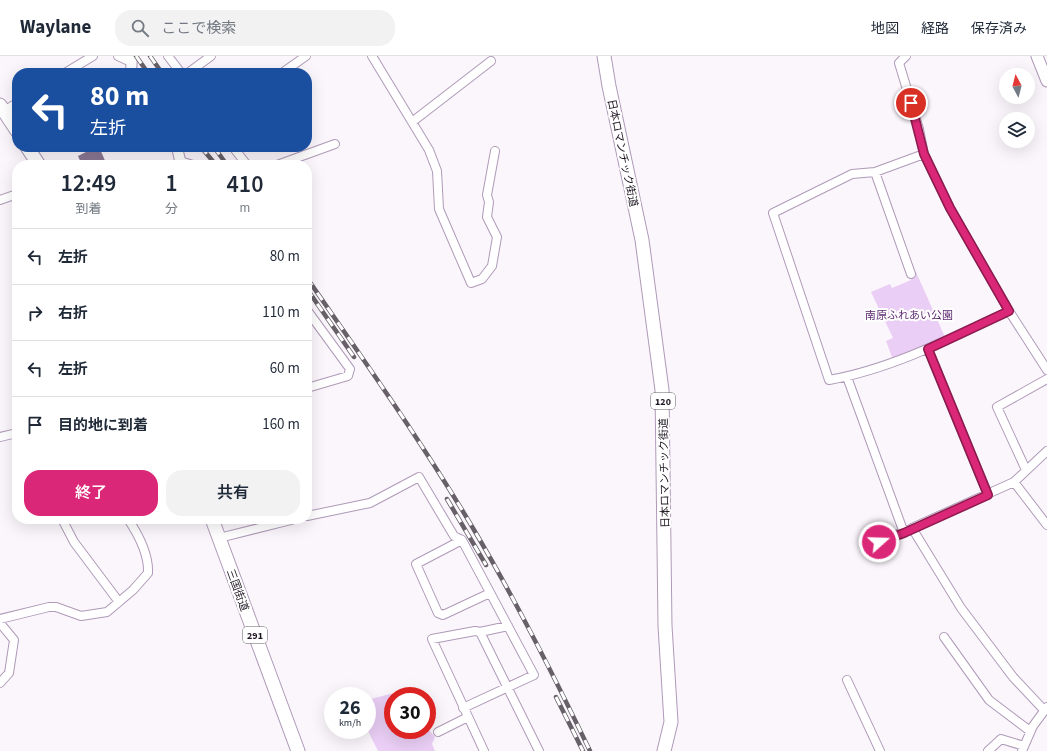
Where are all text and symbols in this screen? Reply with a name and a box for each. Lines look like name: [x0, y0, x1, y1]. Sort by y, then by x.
search box: [115, 10, 395, 46]
text: Waylane: [20, 14, 91, 41]
icon: search: [129, 17, 151, 39]
text: ここで検索: [161, 18, 236, 39]
text: 地図: [871, 19, 899, 39]
text: 経路: [921, 19, 949, 39]
text: 保存済み: [971, 19, 1027, 39]
north arrow: [999, 68, 1035, 104]
map controls: [999, 68, 1035, 148]
text: 80 m: [90, 76, 149, 116]
icon: left: [24, 84, 76, 136]
pin: [894, 86, 928, 120]
icon: arrive: [900, 92, 922, 114]
street label: 日本ロマンチック街道: [604, 98, 641, 208]
button: layers: [999, 112, 1035, 148]
text: 左折: [90, 116, 126, 141]
text: 12:49: [61, 166, 116, 201]
text: 1: [165, 166, 178, 201]
text: 410: [227, 167, 263, 202]
text: m: [240, 199, 250, 217]
text: 到着: [75, 200, 101, 218]
text: 分: [165, 200, 178, 218]
icon: left: [24, 246, 46, 268]
text: 80 m: [270, 246, 300, 267]
text: 左折: [58, 247, 88, 268]
icon: right: [24, 302, 46, 324]
text: 110 m: [262, 302, 300, 323]
text: 右折: [58, 303, 88, 324]
park label: 南原ふれあい公園: [865, 308, 953, 323]
icon: left: [24, 358, 46, 380]
text: 60 m: [270, 358, 300, 379]
text: 左折: [58, 359, 88, 380]
road number: 120: [651, 393, 675, 409]
icon: arrive: [24, 414, 46, 436]
text: 160 m: [262, 414, 300, 435]
text: 目的地に到着: [58, 415, 148, 436]
street label: 日本ロマンチック街道: [656, 418, 673, 528]
button: 終了: [24, 470, 158, 516]
button: 共有: [166, 470, 300, 516]
position arrow: [858, 521, 900, 563]
street label: 三国街道: [223, 567, 252, 613]
road number: 291: [243, 627, 267, 643]
speed limit sign: 30: [384, 687, 436, 739]
text: 26: [339, 694, 361, 722]
text: km/h: [339, 716, 361, 730]

